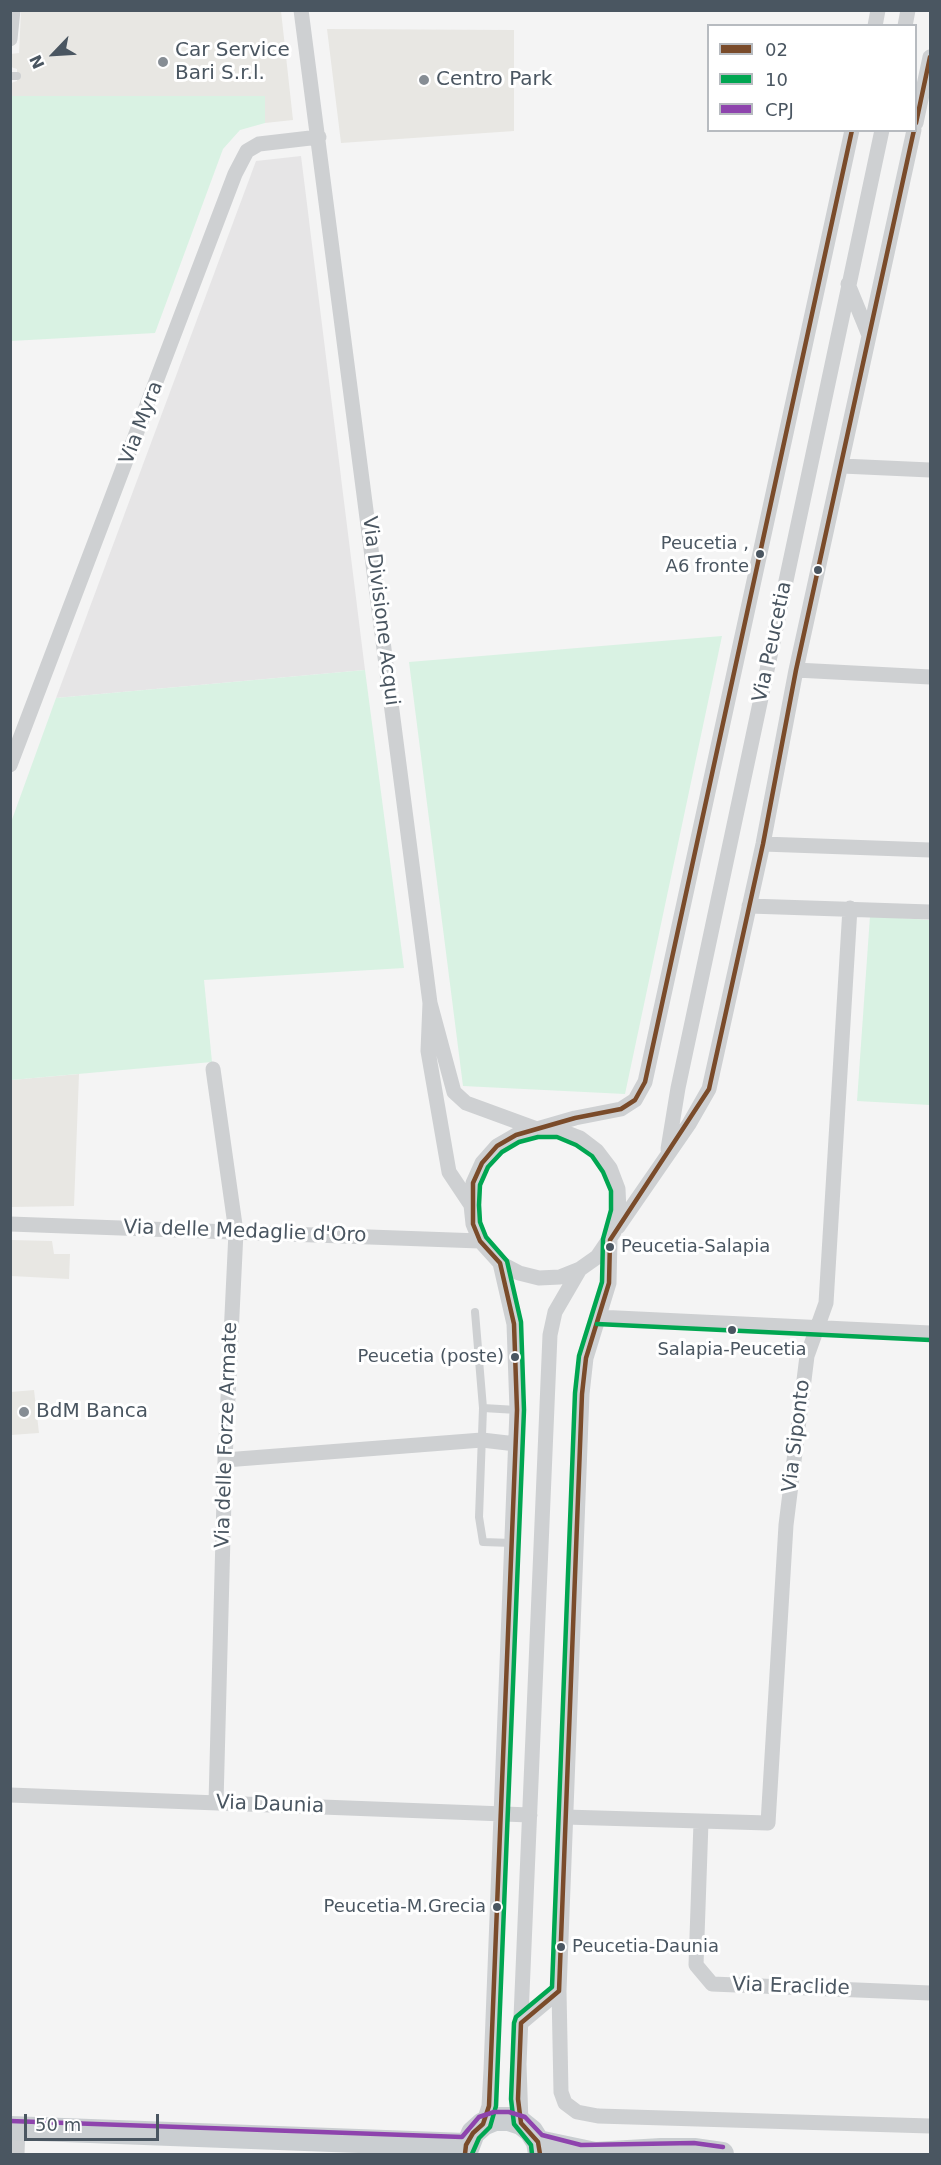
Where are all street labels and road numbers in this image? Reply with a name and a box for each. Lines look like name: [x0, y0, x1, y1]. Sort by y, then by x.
street label: Via Myra: [115, 378, 169, 468]
street label: Via Divisione Acqui: [356, 515, 404, 707]
street label: Via Peucetia: [749, 579, 797, 705]
street label: Via delle Medaglie d'Oro: [123, 1216, 367, 1248]
street label: Via delle Forze Armate: [211, 1322, 243, 1548]
street label: Via Siponto: [778, 1378, 816, 1494]
street label: Via Daunia: [215, 1791, 325, 1819]
street label: Via Eraclide: [732, 1973, 850, 2001]

